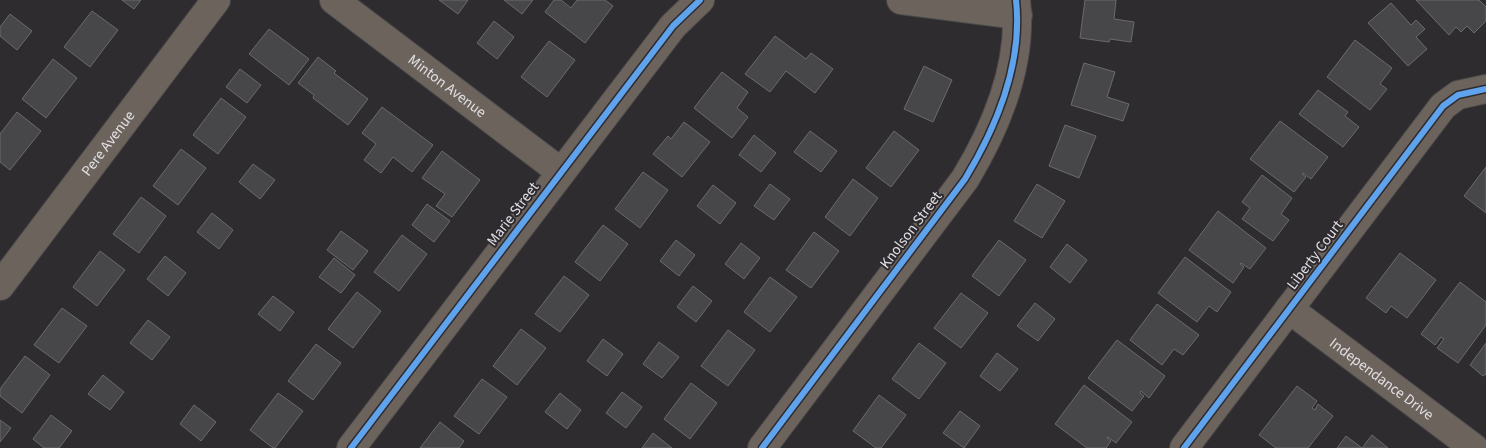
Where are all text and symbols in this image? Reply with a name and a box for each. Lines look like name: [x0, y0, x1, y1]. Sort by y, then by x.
street label: Minton Avenue: [404, 49, 491, 122]
street label: Pere Avenue: [76, 106, 140, 180]
street label: Marie Street: [482, 178, 544, 250]
street label: Knolson Street: [875, 187, 947, 273]
street label: Liberty Court: [1282, 216, 1348, 294]
street label: Independance Drive: [1325, 333, 1438, 425]

